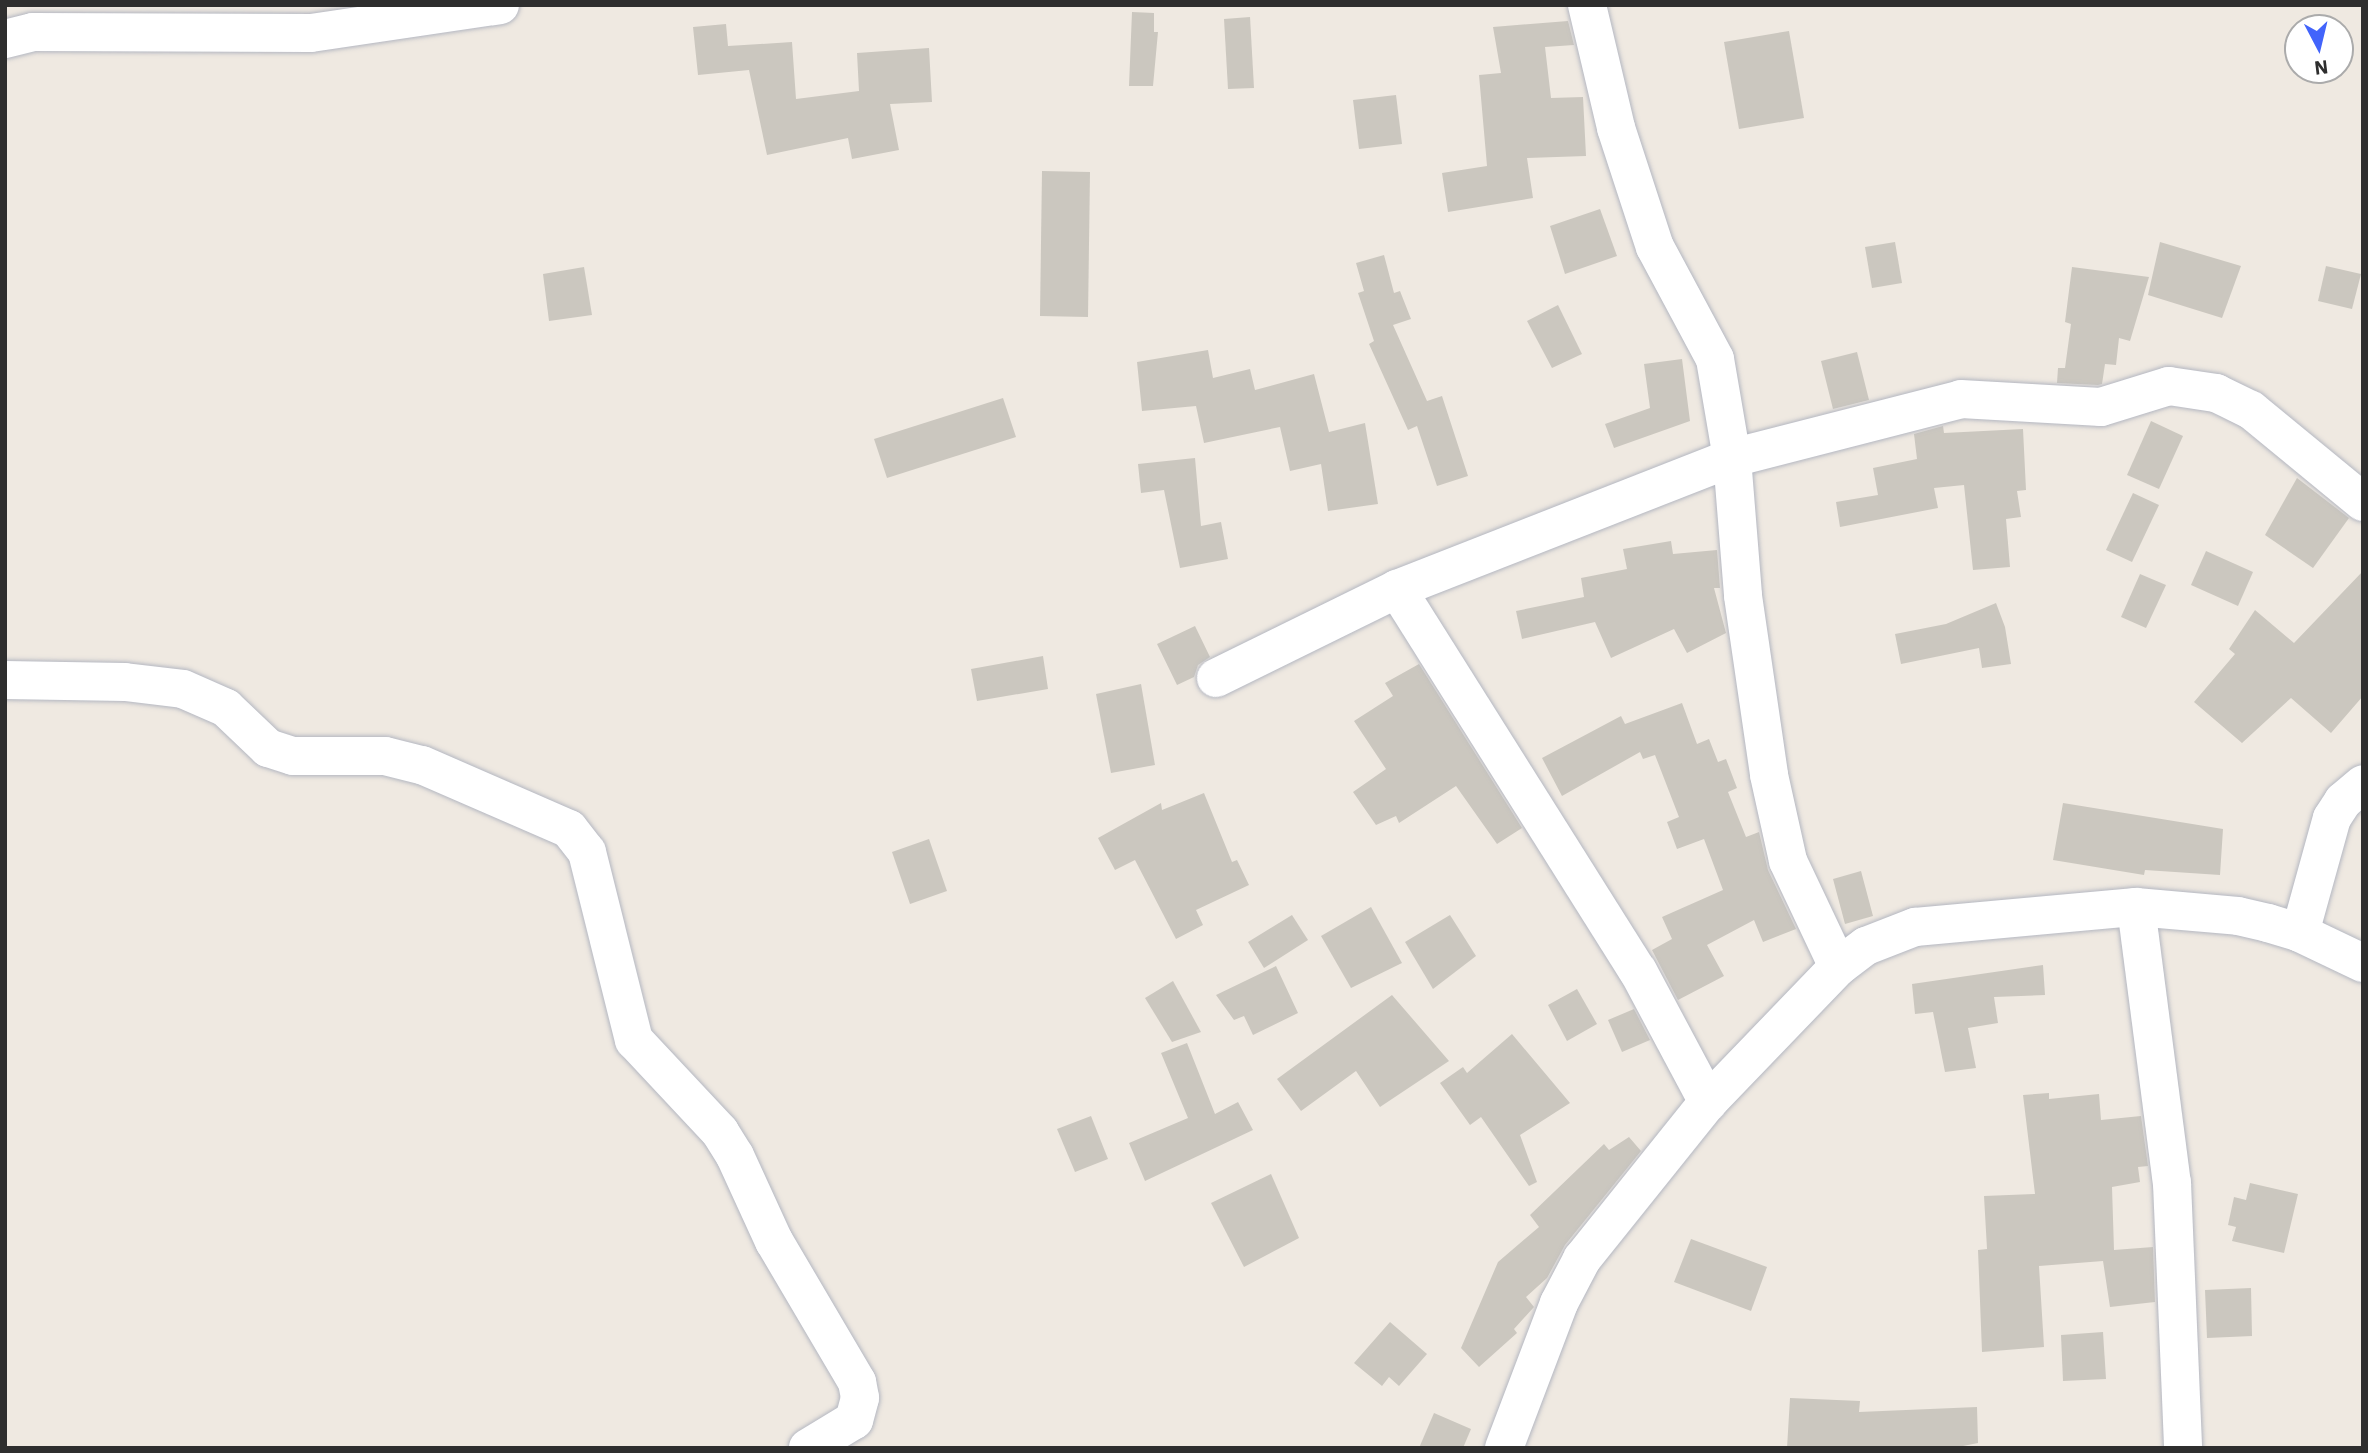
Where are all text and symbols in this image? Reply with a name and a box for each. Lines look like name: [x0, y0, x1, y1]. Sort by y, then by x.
north arrow: [2284, 14, 2354, 84]
text: N: [2313, 55, 2330, 81]

